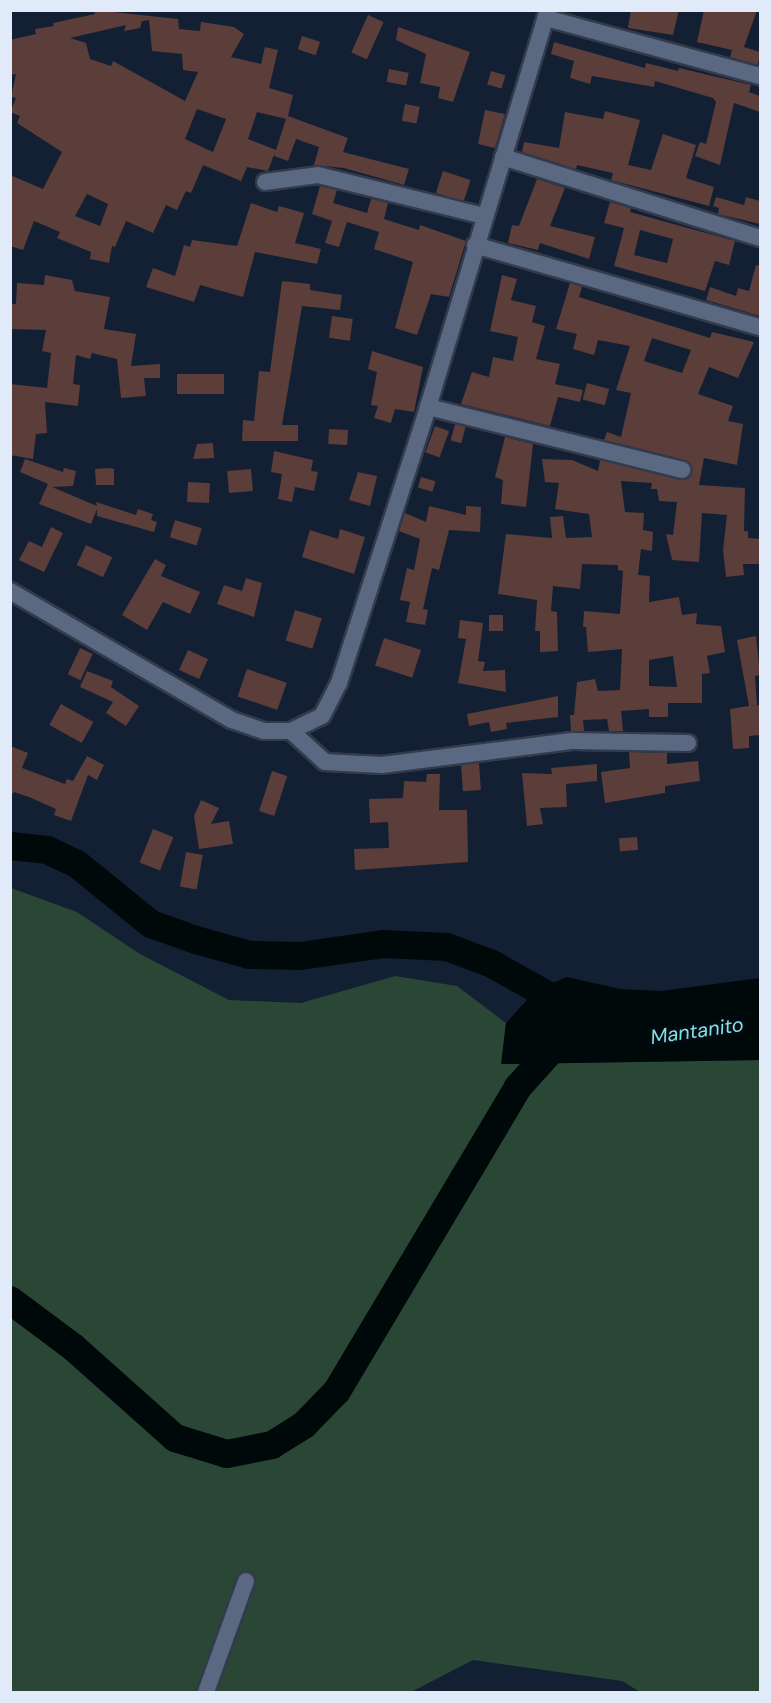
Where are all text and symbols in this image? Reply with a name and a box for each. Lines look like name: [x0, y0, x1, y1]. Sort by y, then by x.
water label: Mantanito: [649, 1013, 745, 1049]

